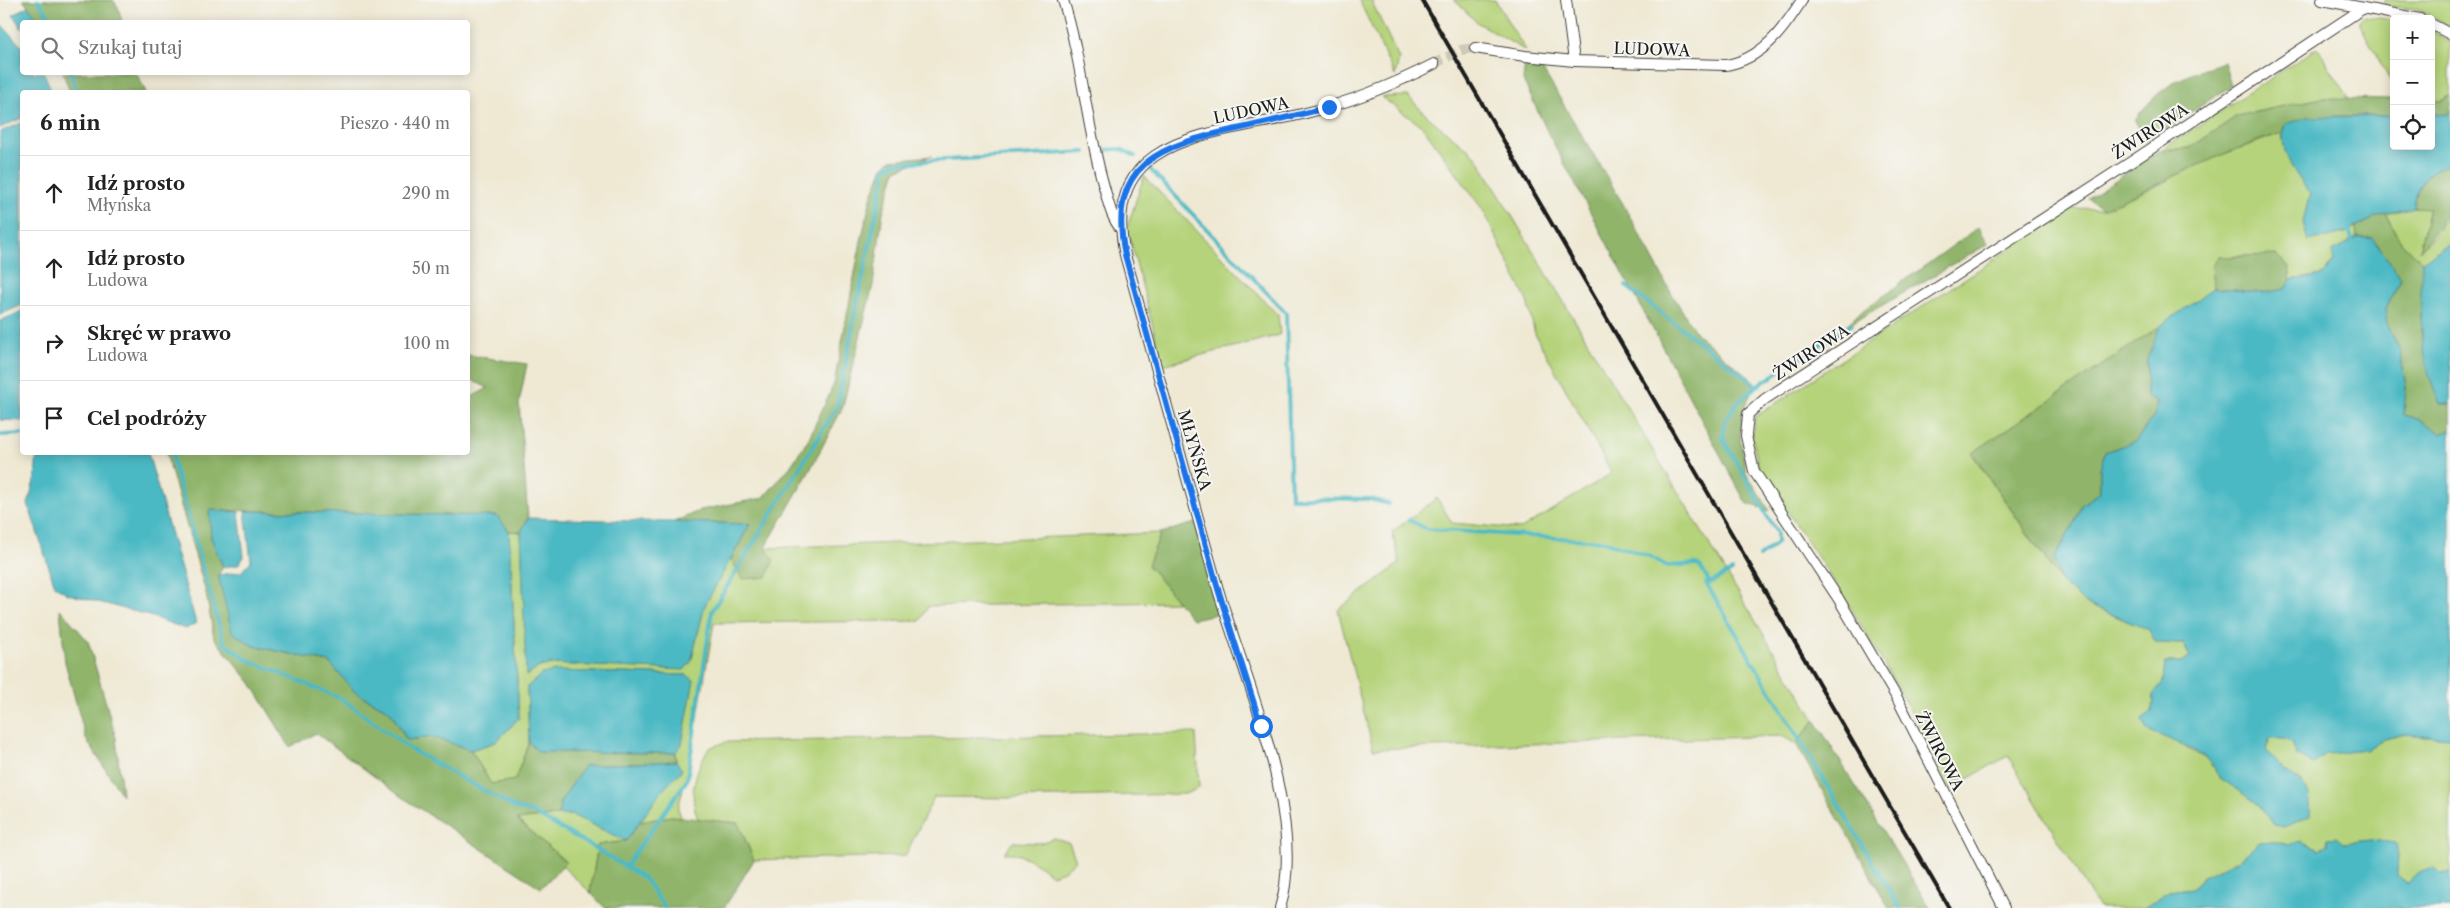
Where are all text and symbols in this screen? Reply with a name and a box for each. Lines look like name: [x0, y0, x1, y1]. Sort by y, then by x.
map controls: [2390, 15, 2435, 150]
button: +: [2390, 15, 2435, 60]
search box: [20, 20, 470, 75]
icon: search: [38, 34, 66, 62]
text: Szukaj tutaj: [78, 36, 182, 59]
street label: LUDOWA: [1613, 38, 1692, 60]
button: −: [2390, 60, 2435, 105]
street label: LUDOWA: [1211, 92, 1292, 128]
route end: [1318, 96, 1341, 119]
street label: ŻWIROWA: [2108, 98, 2193, 163]
button: locate: [2390, 105, 2435, 150]
text: 6 min: [40, 110, 101, 135]
text: Pieszo · 440 m: [340, 113, 450, 133]
text: Idź prosto: [87, 172, 185, 195]
icon: ahead: [40, 179, 68, 207]
text: 290 m: [402, 183, 450, 203]
text: Młyńska: [87, 195, 151, 215]
text: Idź prosto: [87, 247, 185, 270]
icon: ahead: [40, 254, 68, 282]
text: 50 m: [412, 258, 450, 278]
text: Ludowa: [87, 270, 148, 290]
street label: ŻWIROWA: [1769, 319, 1854, 384]
text: Skręć w prawo: [87, 322, 231, 345]
icon: right: [40, 329, 68, 357]
text: 100 m: [404, 333, 450, 353]
text: Ludowa: [87, 345, 148, 365]
icon: arrive: [40, 404, 68, 432]
text: Cel podróży: [87, 407, 206, 430]
street label: MŁYŃSKA: [1174, 407, 1217, 494]
street label: ŻWIROWA: [1911, 708, 1969, 795]
route start: [1250, 715, 1273, 738]

